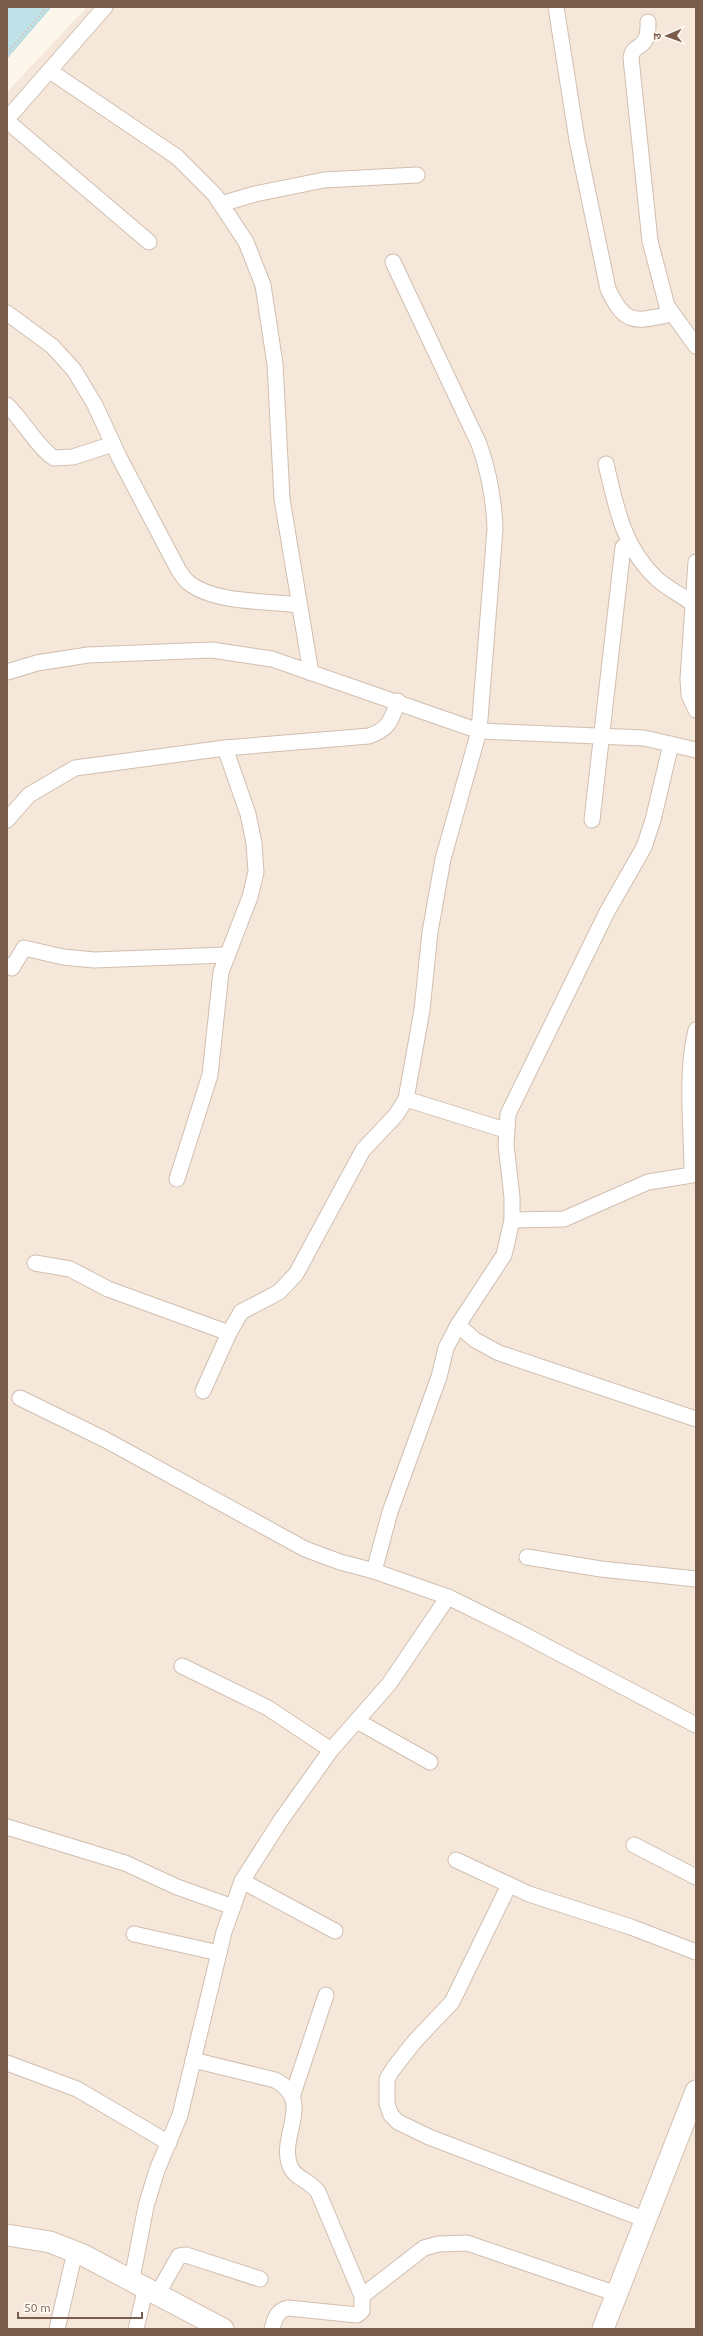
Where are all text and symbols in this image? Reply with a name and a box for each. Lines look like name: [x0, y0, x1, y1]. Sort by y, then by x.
north arrow: [647, 16, 687, 56]
text: उ: [651, 32, 663, 40]
scale bar: [18, 2294, 142, 2320]
text: 50 m: [24, 2301, 51, 2314]

